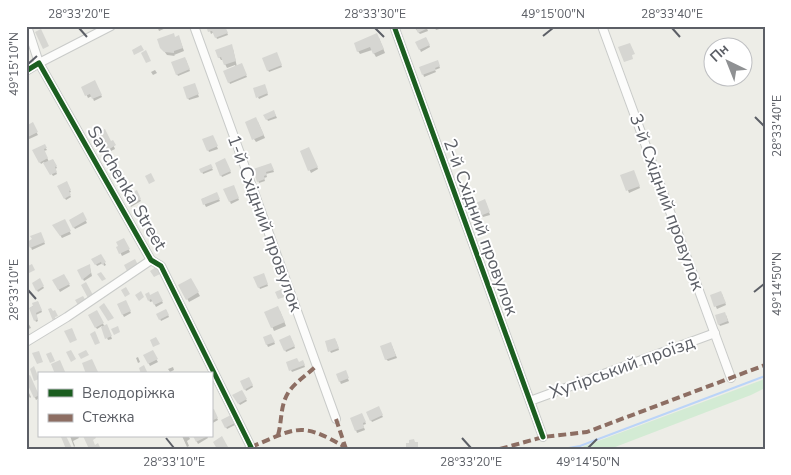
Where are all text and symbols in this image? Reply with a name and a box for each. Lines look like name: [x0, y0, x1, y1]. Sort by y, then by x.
text: 28°33'20"E: [48, 6, 110, 22]
text: 28°33'30"E: [344, 6, 406, 22]
text: 49°15'00"N: [521, 6, 585, 22]
text: 28°33'40"E: [641, 6, 703, 22]
text: 49°15'10"N: [6, 32, 22, 96]
north arrow: [704, 38, 754, 88]
text: Пн: [706, 39, 733, 66]
text: 28°33'40"E: [769, 95, 785, 157]
street label: 3-й Східний провулок: [624, 110, 710, 294]
street label: Savchenka Street: [82, 121, 173, 255]
street label: 1-й Східний провулок: [222, 131, 308, 315]
street label: 2-й Східний провулок: [438, 135, 524, 319]
text: 49°14'50"N: [769, 252, 785, 316]
text: 28°33'10"E: [6, 259, 22, 321]
street label: Хутірський проїзд: [546, 330, 698, 404]
legend: [38, 372, 212, 438]
text: Велодоріжка: [82, 383, 175, 403]
text: Стежка: [82, 407, 135, 427]
text: 28°33'10"E: [143, 454, 205, 470]
text: 28°33'20"E: [440, 454, 502, 470]
text: 49°14'50"N: [556, 454, 620, 470]

